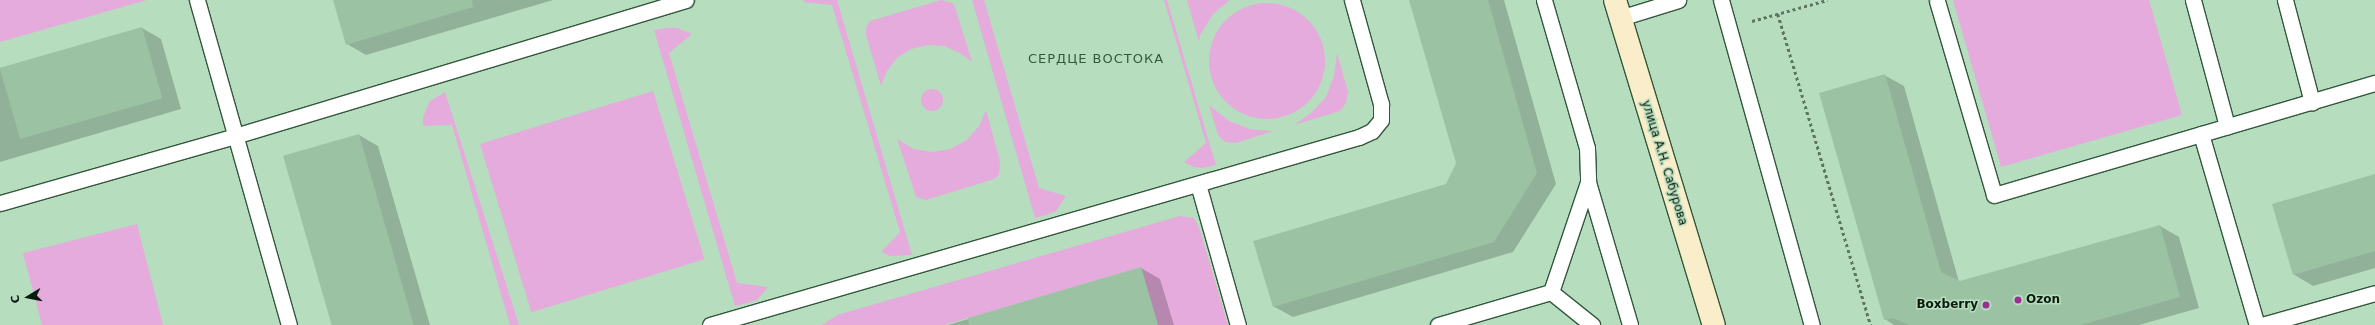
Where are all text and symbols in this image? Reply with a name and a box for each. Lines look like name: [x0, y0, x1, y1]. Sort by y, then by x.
district label: СЕРДЦЕ ВОСТОКА: [1028, 51, 1164, 67]
street label: улица А.Н. Сабурова: [1638, 99, 1690, 227]
north arrow: [8, 277, 48, 317]
place label: Ozon: [2026, 293, 2060, 307]
text: С: [9, 294, 23, 304]
marker: Ozon: [2013, 295, 2023, 305]
place label: Boxberry: [1916, 298, 1978, 312]
marker: Boxberry: [1981, 300, 1991, 310]

